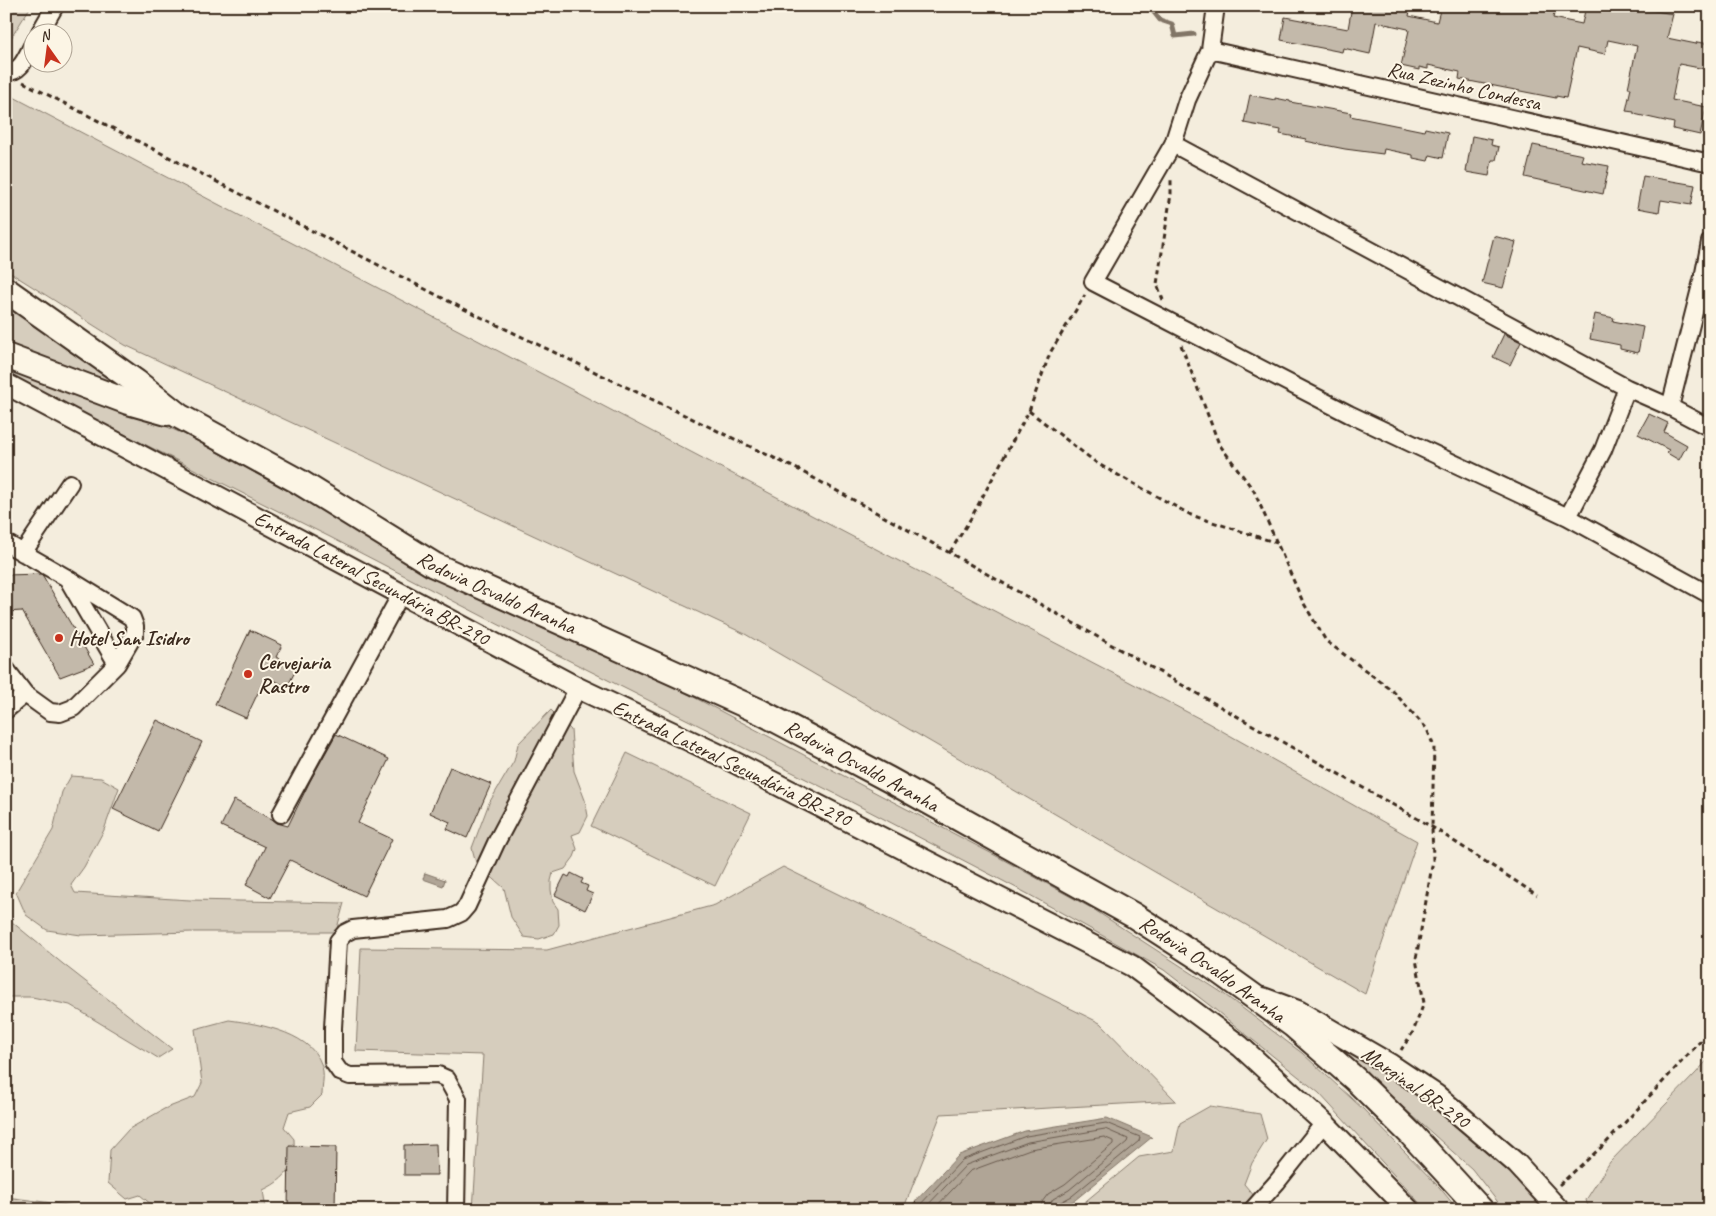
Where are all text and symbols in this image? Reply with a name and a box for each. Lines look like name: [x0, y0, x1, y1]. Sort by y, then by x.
north arrow: [22, 22, 72, 72]
text: N: [39, 26, 53, 45]
street label: Rua Zezinho Condessa: [1385, 56, 1545, 117]
street label: Entrada Lateral Secundária BR-290: [250, 505, 495, 652]
street label: Rodovia Osvaldo Aranha: [413, 545, 581, 641]
place label: Hotel San Isidro: [69, 625, 191, 651]
marker: Hotel San Isidro: [53, 632, 65, 644]
place label: Cervejaria Rastro: [258, 649, 332, 699]
marker: Cervejaria Rastro: [242, 668, 254, 680]
street label: Entrada Lateral Secundária BR-290: [608, 694, 857, 833]
street label: Rodovia Osvaldo Aranha: [780, 714, 945, 818]
street label: Rodovia Osvaldo Aranha: [1135, 910, 1292, 1029]
street label: Marginal BR-290: [1357, 1040, 1477, 1135]

